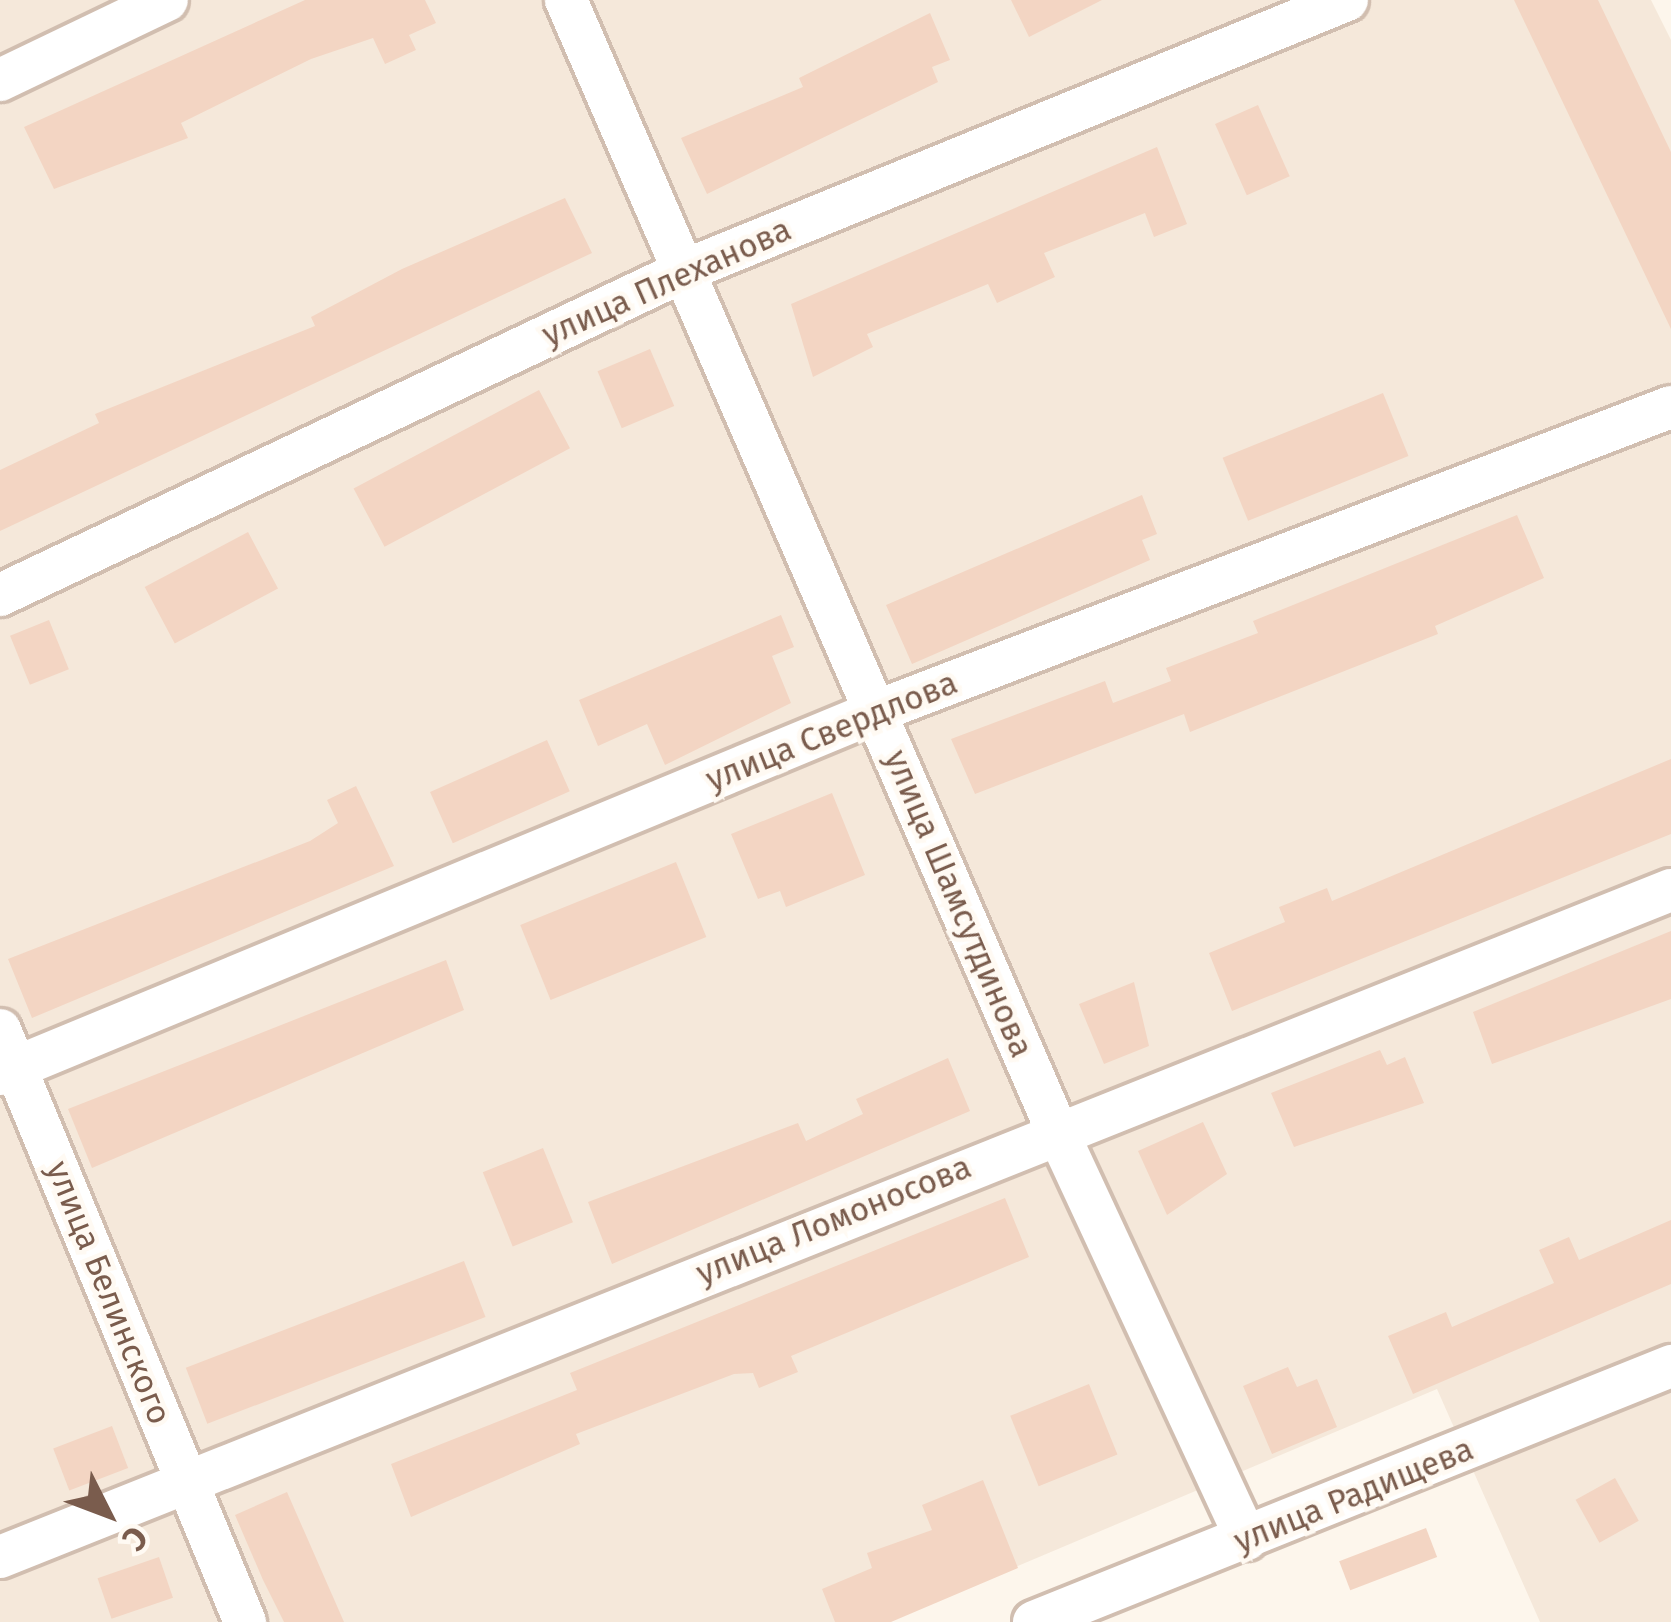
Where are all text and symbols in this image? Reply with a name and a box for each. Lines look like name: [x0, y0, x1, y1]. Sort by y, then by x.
street label: улица Плеханова: [536, 210, 798, 356]
street label: улица Свердлова: [701, 664, 963, 800]
street label: улица Шамсутдинова: [875, 744, 1041, 1064]
street label: улица Ломоносова: [691, 1148, 977, 1294]
street label: улица Белинского: [37, 1156, 179, 1430]
street label: улица Радищева: [1229, 1430, 1479, 1562]
north arrow: [48, 1454, 168, 1574]
text: С: [114, 1518, 156, 1559]

